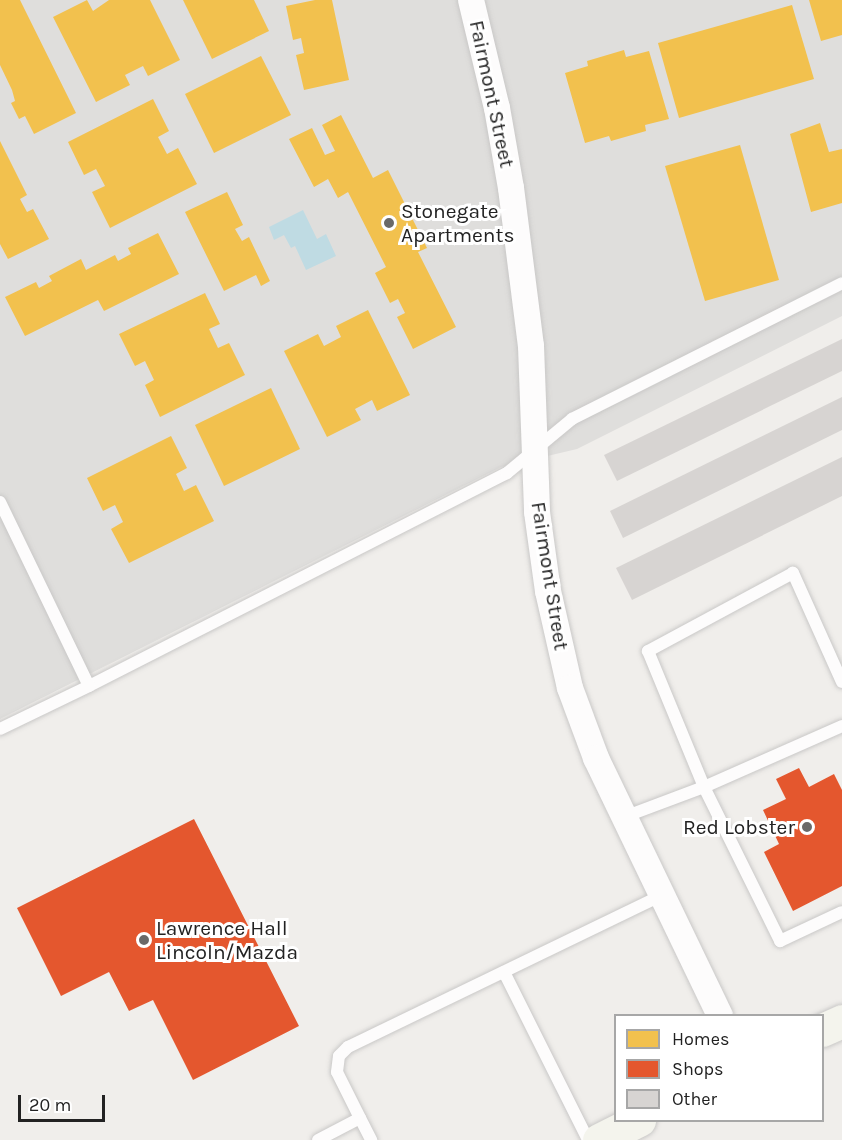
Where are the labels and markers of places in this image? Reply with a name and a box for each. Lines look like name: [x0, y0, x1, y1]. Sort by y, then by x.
place label: Stonegate Apartments: [401, 198, 514, 248]
marker: Stonegate Apartments: [382, 216, 396, 230]
place label: Red Lobster: [683, 814, 795, 840]
marker: Red Lobster: [800, 820, 814, 834]
place label: Lawrence Hall Lincoln/Mazda: [156, 915, 298, 965]
marker: Lawrence Hall Lincoln/Mazda: [137, 933, 151, 947]

